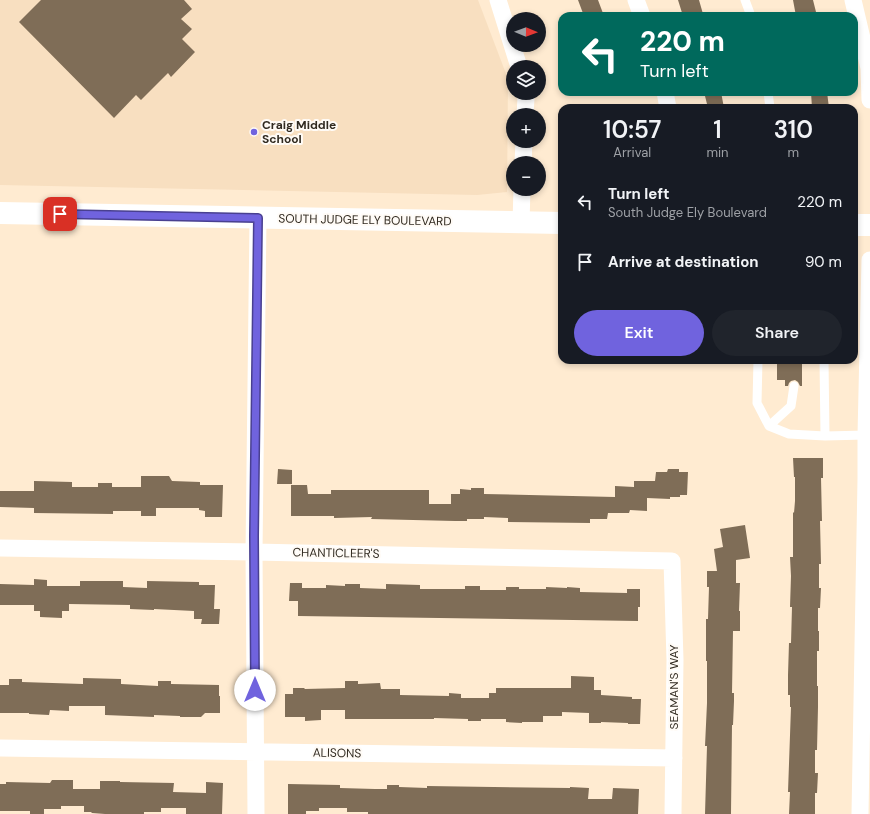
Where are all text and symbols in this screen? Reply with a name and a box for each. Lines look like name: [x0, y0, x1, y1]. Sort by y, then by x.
north arrow: [506, 12, 546, 52]
map controls: [506, 12, 546, 196]
text: 220 m: [640, 23, 725, 60]
icon: left: [574, 28, 626, 80]
text: Turn left: [640, 59, 709, 83]
button: layers: [506, 60, 546, 100]
button: +: [506, 108, 546, 148]
text: 10:57: [603, 114, 661, 145]
text: 1: [713, 114, 722, 145]
text: 310: [774, 114, 813, 145]
place label: Craig Middle School: [262, 117, 336, 147]
marker: Craig Middle School: [249, 127, 259, 137]
text: Arrival: [613, 144, 651, 161]
text: min: [706, 144, 729, 161]
text: m: [787, 144, 799, 161]
button: −: [506, 156, 546, 196]
text: Turn left: [608, 184, 669, 204]
icon: left: [574, 191, 596, 213]
text: 220 m: [797, 192, 842, 212]
pin: [43, 197, 77, 231]
icon: arrive: [49, 203, 71, 225]
text: South Judge Ely Boulevard: [608, 204, 767, 221]
street label: SOUTH JUDGE ELY BOULEVARD: [278, 210, 452, 230]
icon: arrive: [574, 251, 596, 273]
text: Arrive at destination: [608, 252, 759, 272]
text: 90 m: [805, 252, 842, 272]
button: Exit: [574, 310, 704, 356]
button: Share: [712, 310, 842, 356]
street label: CHANTICLEER'S: [292, 544, 380, 562]
street label: SEAMAN'S WAY: [666, 644, 682, 729]
position arrow: [234, 669, 276, 711]
street label: ALISONS: [313, 745, 361, 761]

